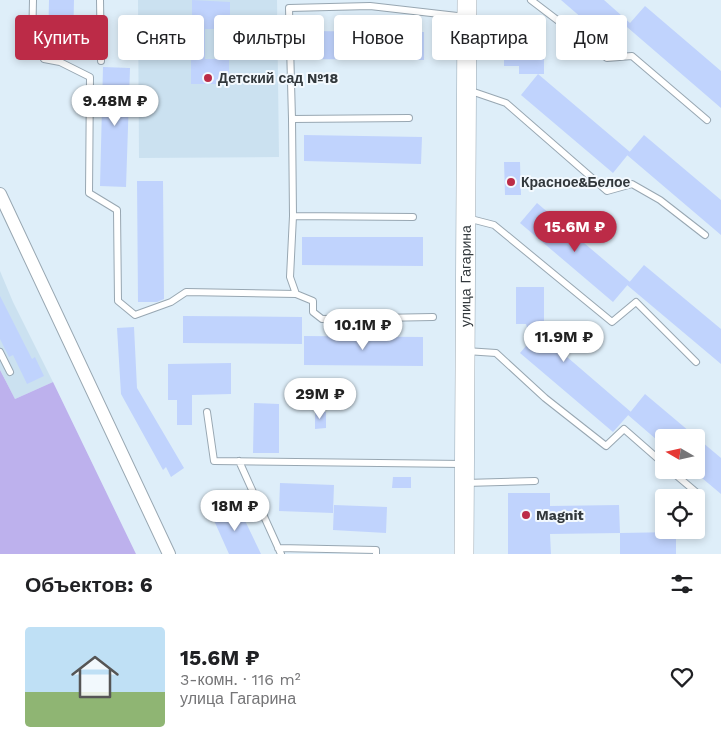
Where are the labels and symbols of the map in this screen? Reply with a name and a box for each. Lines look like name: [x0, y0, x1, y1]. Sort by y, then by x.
place label: Детский сад №18: [218, 70, 338, 86]
marker: Детский сад №18: [202, 72, 214, 84]
pin: 9.48M ₽: [69, 84, 161, 127]
place label: Красное&Белое: [521, 174, 631, 190]
marker: Красное&Белое: [505, 176, 517, 188]
pin: 15.6M ₽: [529, 210, 621, 253]
street label: улица Гагарина: [457, 225, 474, 327]
pin: 10.1M ₽: [317, 308, 409, 351]
pin: 11.9M ₽: [518, 320, 610, 363]
pin: 29M ₽: [285, 378, 355, 420]
north arrow: [655, 429, 705, 479]
pin: 18M ₽: [200, 490, 270, 532]
place label: Magnit: [536, 507, 584, 523]
marker: Magnit: [520, 509, 532, 521]

